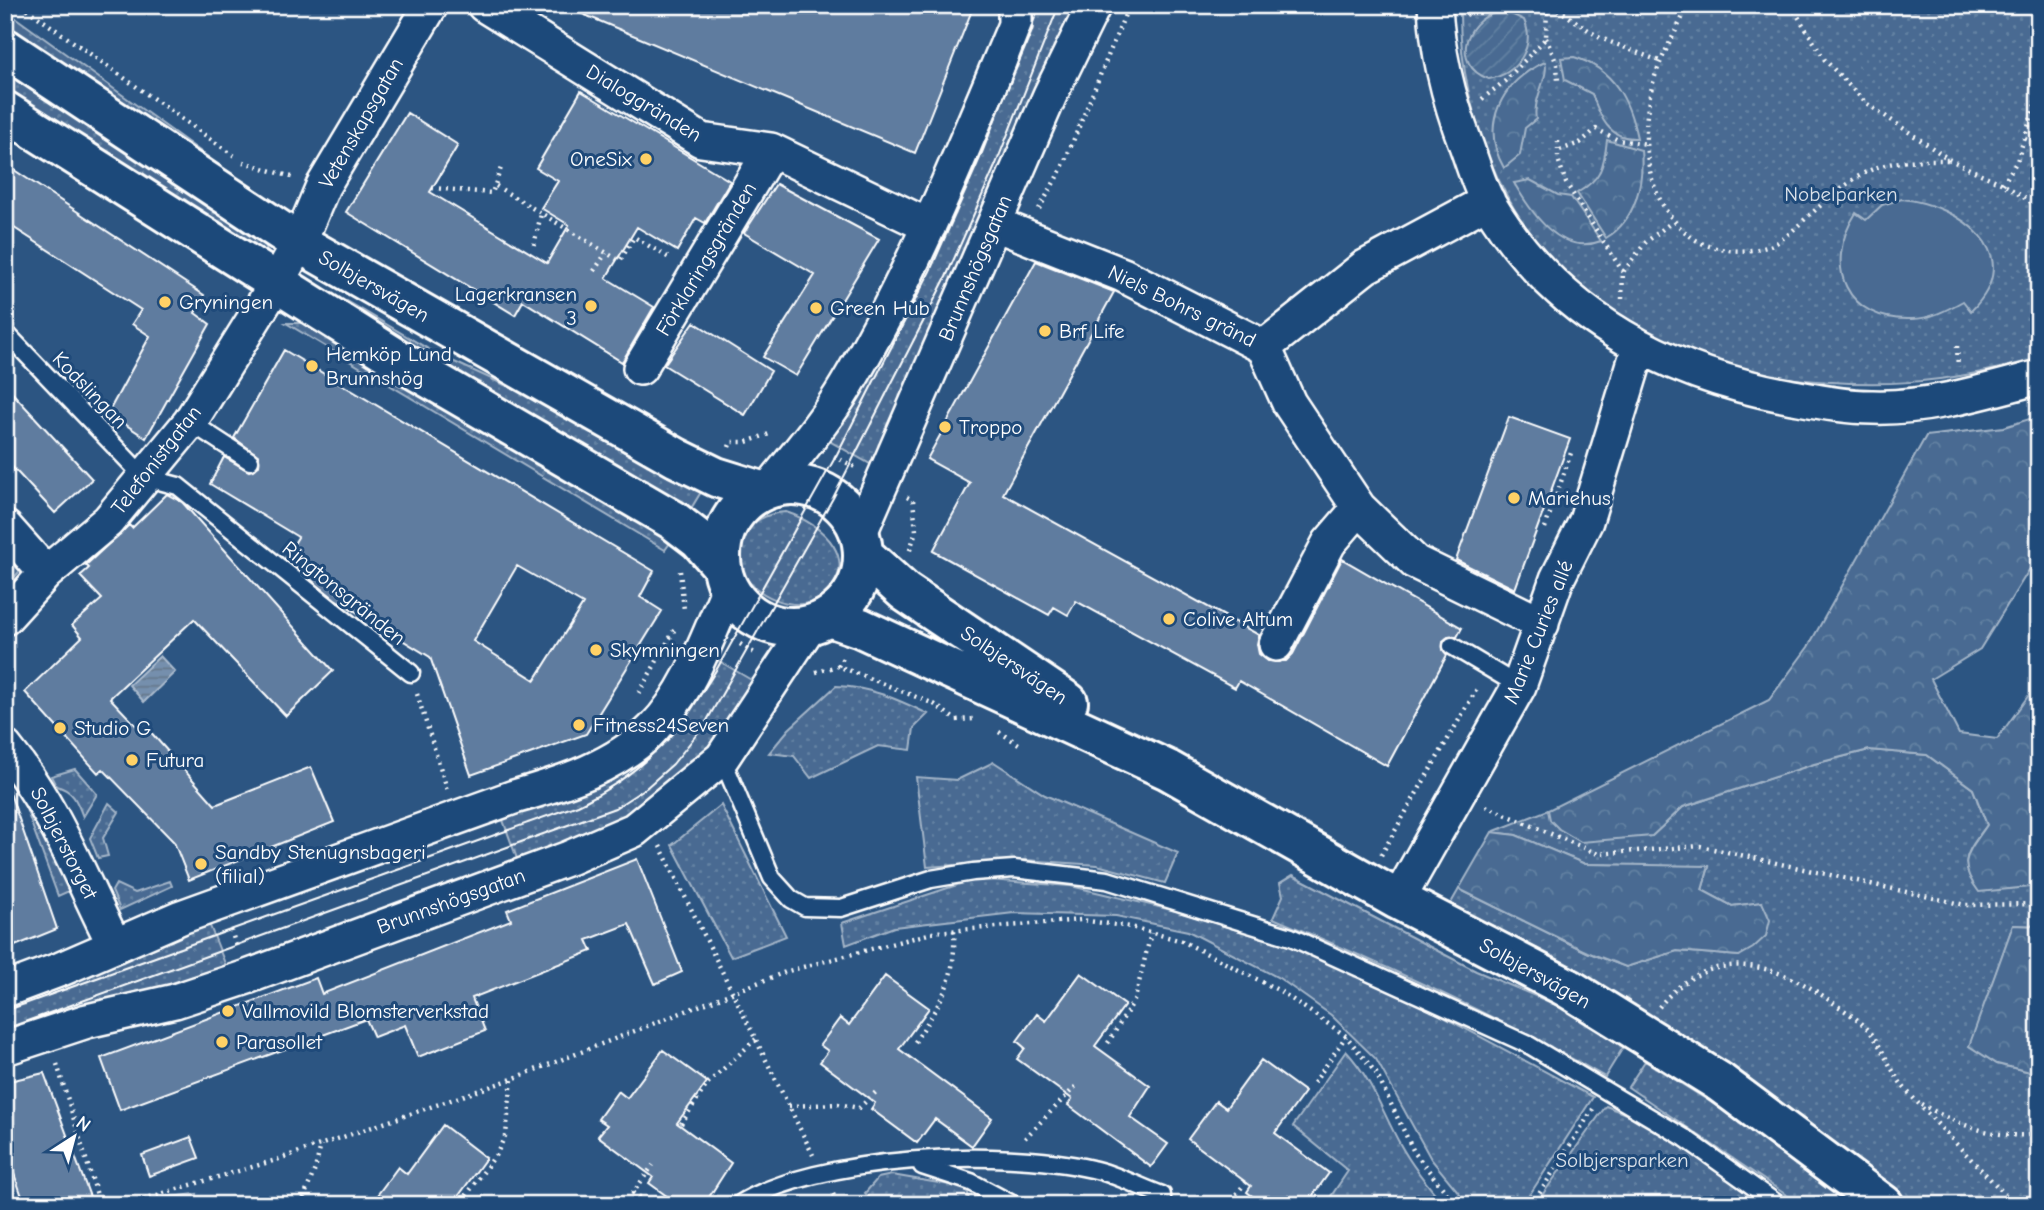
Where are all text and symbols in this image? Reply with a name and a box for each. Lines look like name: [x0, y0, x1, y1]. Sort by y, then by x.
street label: Vetenskapsgatan: [314, 53, 408, 193]
street label: Dialoggränden: [582, 59, 706, 147]
place label: OneSix: [570, 147, 632, 171]
marker: OneSix: [638, 151, 654, 167]
street label: Förklaringsgränden: [651, 178, 761, 340]
park label: Nobelparken: [1784, 182, 1898, 206]
street label: Brunnshögsgatan: [933, 191, 1017, 345]
street label: Solbjersvägen: [315, 245, 433, 327]
street label: Niels Bohrs gränd: [1104, 260, 1260, 352]
place label: Lagerkransen 3: [455, 282, 577, 330]
place label: Gryningen: [179, 290, 273, 314]
marker: Gryningen: [157, 294, 173, 310]
place label: Green Hub: [830, 296, 930, 320]
marker: Lagerkransen 3: [583, 298, 599, 314]
marker: Green Hub: [808, 300, 824, 316]
place label: Brf Life: [1059, 319, 1125, 343]
marker: Brf Life: [1037, 323, 1053, 339]
place label: Hemköp Lund Brunnshög: [326, 342, 452, 390]
street label: Kodslingan: [48, 347, 132, 433]
marker: Hemköp Lund Brunnshög: [304, 358, 320, 374]
street label: Telefonistgatan: [106, 401, 206, 519]
place label: Troppo: [959, 415, 1022, 439]
marker: Troppo: [937, 419, 953, 435]
place label: Mariehus: [1528, 486, 1611, 510]
marker: Mariehus: [1506, 490, 1522, 506]
street label: Ringtonsgränden: [278, 536, 410, 650]
street label: Marie Curies allé: [1498, 557, 1578, 707]
place label: Colive Altum: [1183, 607, 1293, 631]
marker: Colive Altum: [1161, 611, 1177, 627]
street label: Solbjersvägen: [956, 621, 1072, 709]
place label: Skymningen: [610, 638, 720, 662]
marker: Skymningen: [588, 642, 604, 658]
place label: Fitness24Seven: [593, 713, 729, 737]
place label: Studio G: [74, 716, 151, 740]
marker: Fitness24Seven: [571, 717, 587, 733]
marker: Studio G: [52, 720, 68, 736]
place label: Futura: [146, 748, 204, 772]
marker: Futura: [124, 752, 140, 768]
street label: Solbjerstorget: [25, 783, 103, 904]
place label: Sandby Stenugnsbageri (filial): [215, 840, 426, 888]
marker: Sandby Stenugnsbageri (filial): [193, 856, 209, 872]
street label: Brunnshögsgatan: [374, 863, 528, 939]
street label: Solbjersvägen: [1475, 933, 1595, 1013]
place label: Vallmovild Blomsterverkstad: [242, 999, 489, 1023]
marker: Vallmovild Blomsterverkstad: [220, 1003, 236, 1019]
place label: Parasollet: [236, 1030, 323, 1054]
marker: Parasollet: [214, 1034, 230, 1050]
north arrow: [38, 1102, 108, 1172]
text: N: [72, 1112, 95, 1137]
park label: Solbjersparken: [1555, 1148, 1689, 1172]

